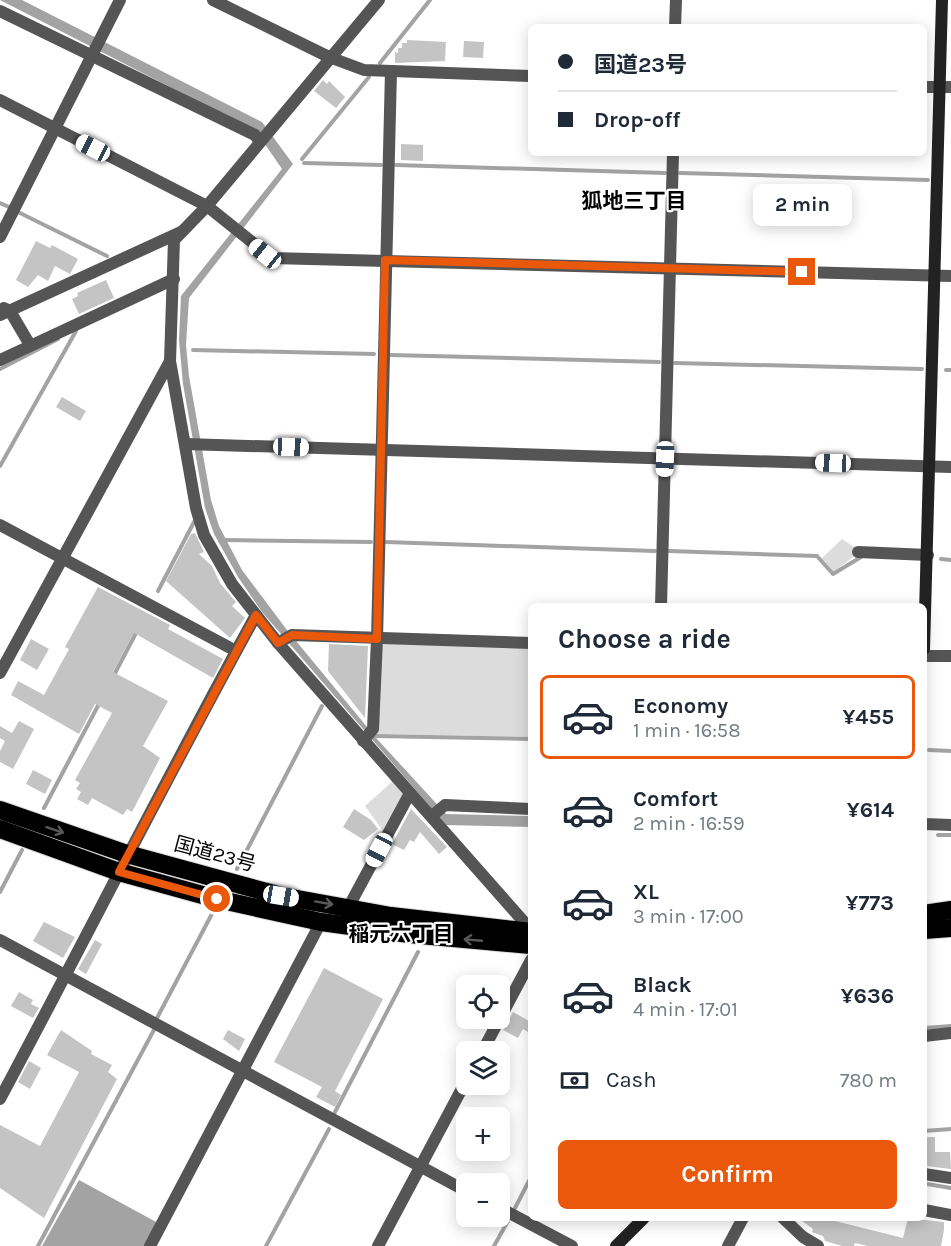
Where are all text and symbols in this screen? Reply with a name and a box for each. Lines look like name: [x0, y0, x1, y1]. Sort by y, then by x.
text: 国道23号: [594, 52, 687, 78]
text: Drop-off: [594, 107, 680, 133]
car: [73, 132, 113, 164]
callout: 2 min: [752, 185, 852, 227]
district label: 狐地三丁目: [582, 189, 687, 213]
text: 2 min: [775, 193, 830, 216]
car: [245, 236, 285, 272]
route end: [788, 258, 815, 285]
car: [273, 437, 309, 457]
car: [655, 441, 675, 477]
car: [815, 453, 851, 473]
text: Choose a ride: [558, 623, 731, 655]
icon: car: [561, 690, 615, 744]
text: Economy: [633, 693, 728, 719]
text: ¥455: [842, 704, 894, 730]
text: 1 min · 16:58: [633, 719, 740, 742]
icon: car: [561, 783, 615, 837]
text: Comfort: [633, 786, 718, 812]
text: ¥614: [847, 797, 894, 823]
text: 2 min · 16:59: [633, 812, 745, 835]
one-way arrow: [45, 826, 64, 837]
car: [363, 830, 395, 870]
street label: 国道23号: [172, 832, 258, 876]
icon: car: [561, 876, 615, 930]
text: XL: [633, 879, 659, 905]
car: [262, 884, 300, 908]
route start: [203, 885, 230, 912]
text: ¥773: [846, 890, 894, 916]
one-way arrow: [313, 898, 333, 909]
text: 3 min · 17:00: [633, 905, 744, 928]
district label: 稲元六丁目: [349, 922, 454, 946]
one-way arrow: [463, 934, 483, 945]
icon: car: [561, 969, 615, 1023]
text: Black: [633, 972, 692, 998]
map controls: [456, 975, 510, 1227]
button: locate: [456, 975, 510, 1029]
text: ¥636: [841, 983, 894, 1009]
text: 4 min · 17:01: [633, 998, 738, 1021]
button: layers: [456, 1041, 510, 1095]
icon: cash: [558, 1064, 591, 1097]
text: Cash: [606, 1067, 656, 1093]
text: 780 m: [840, 1069, 897, 1092]
button: +: [456, 1107, 510, 1161]
button: Confirm: [558, 1140, 897, 1209]
button: −: [456, 1173, 510, 1227]

